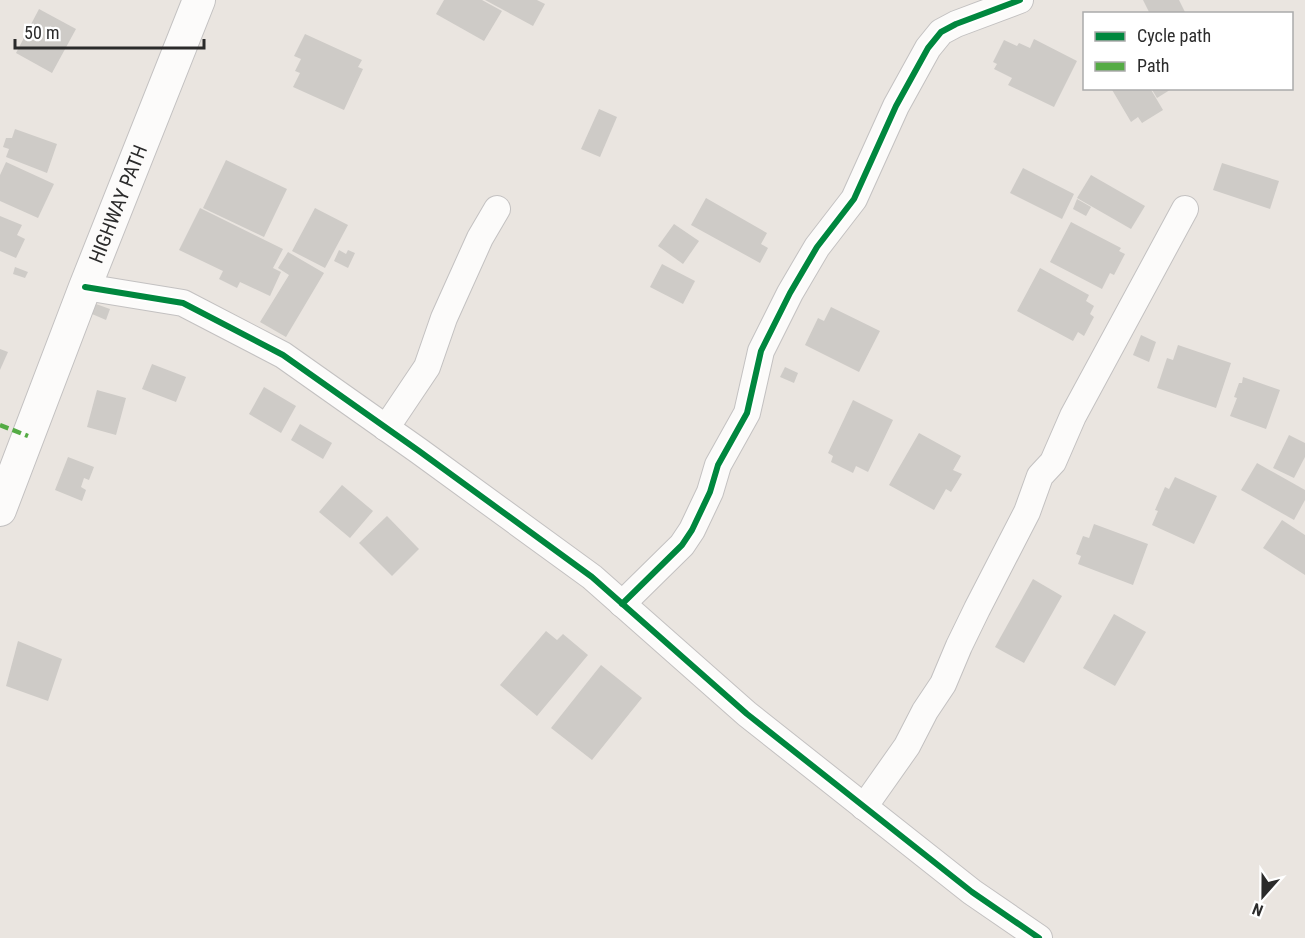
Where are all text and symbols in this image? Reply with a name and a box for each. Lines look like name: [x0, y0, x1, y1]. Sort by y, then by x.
scale bar: [15, 12, 204, 50]
legend: [1083, 12, 1293, 90]
text: 50 m: [24, 22, 59, 43]
text: Cycle path: [1137, 25, 1211, 46]
text: Path: [1137, 55, 1170, 76]
street label: HIGHWAY PATH: [84, 141, 152, 266]
north arrow: [1233, 866, 1293, 926]
text: N: [1250, 899, 1266, 920]

